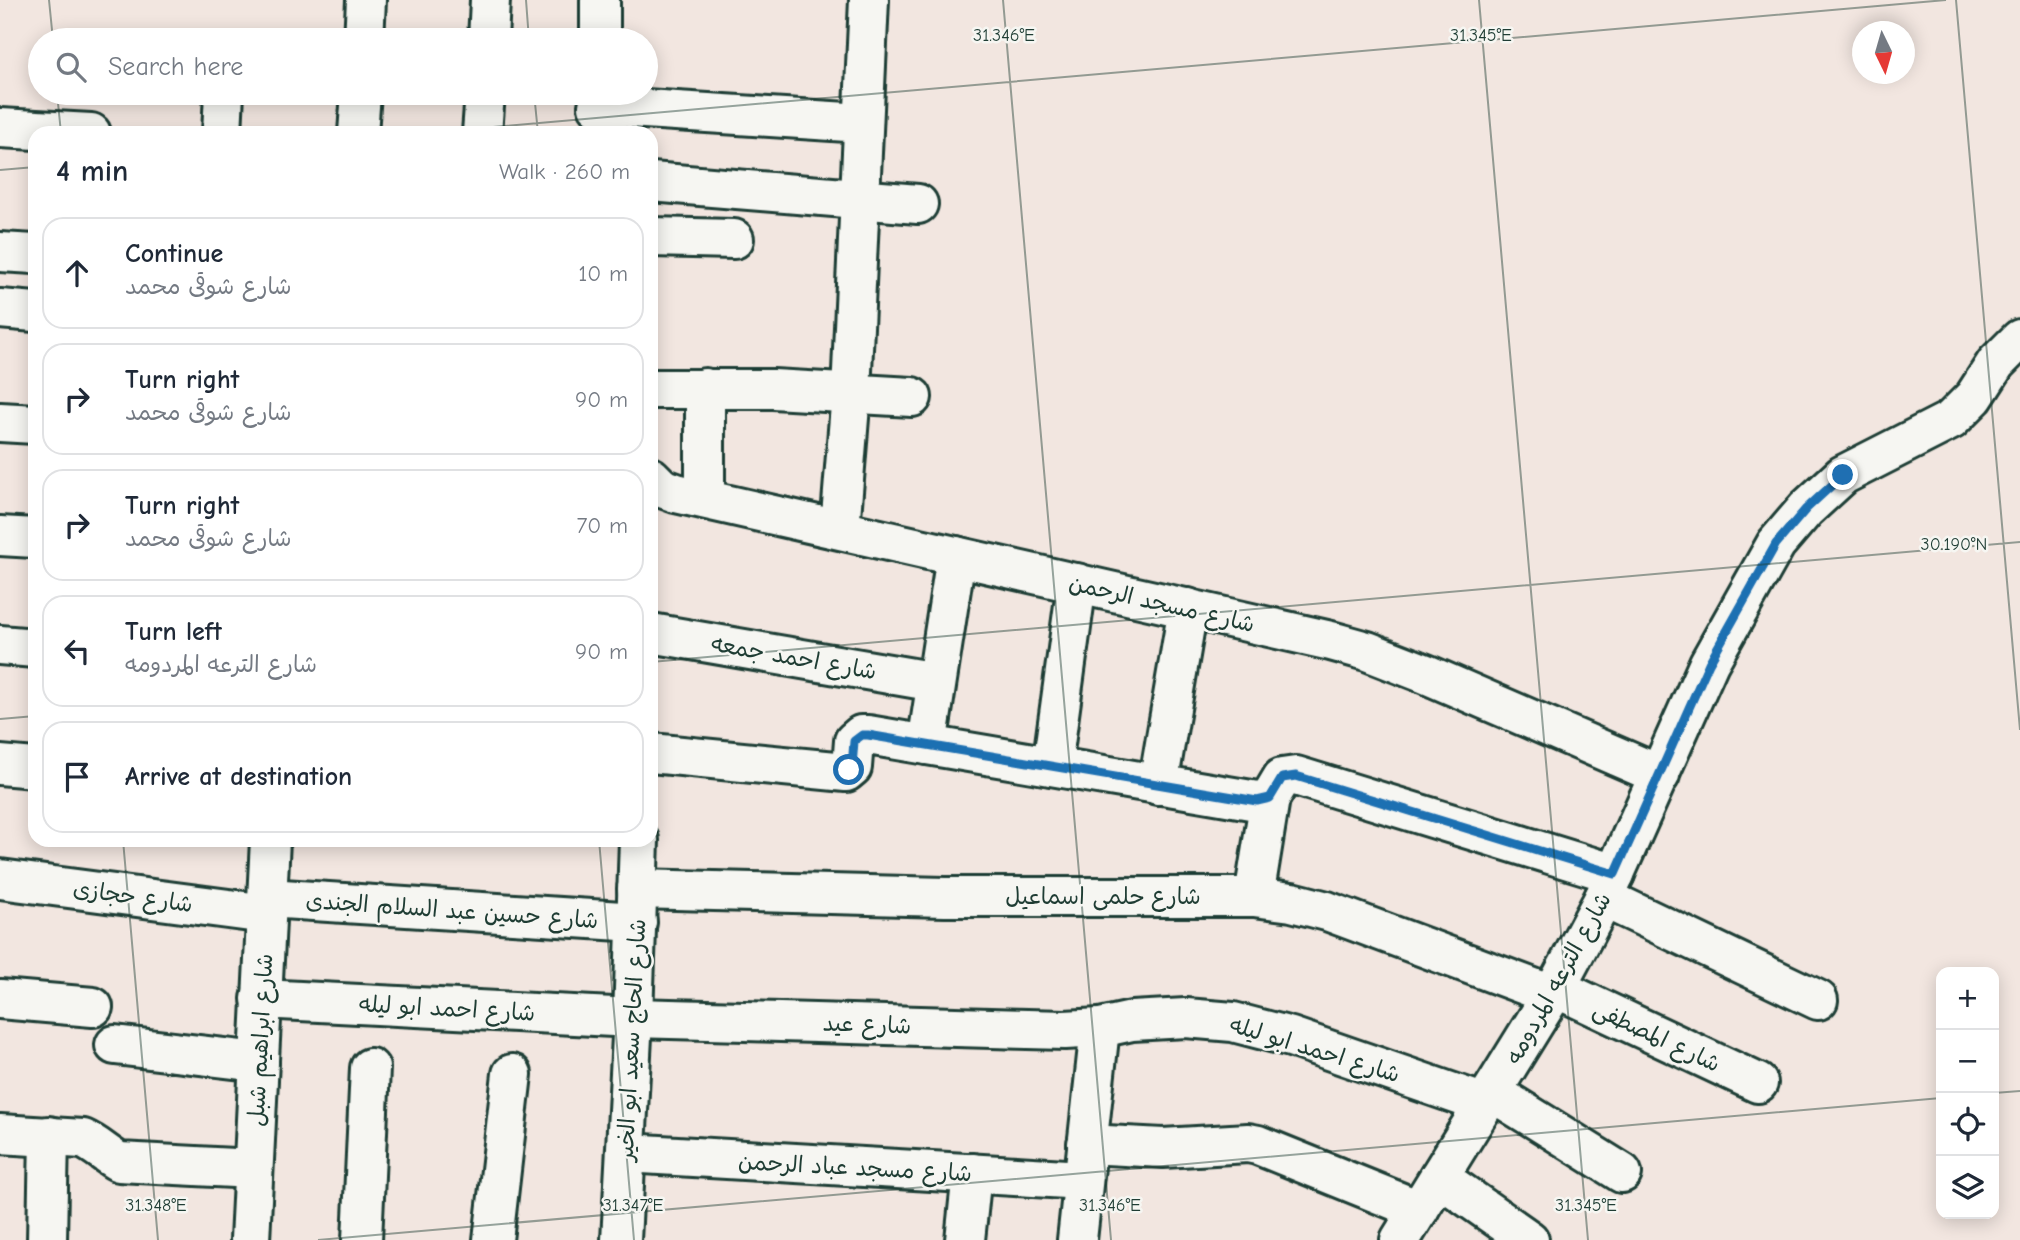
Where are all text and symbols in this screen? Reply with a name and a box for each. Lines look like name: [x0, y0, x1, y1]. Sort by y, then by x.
north arrow: [1852, 21, 1915, 84]
text: 31.346°E: [973, 25, 1035, 46]
text: 31.345°E: [1450, 25, 1512, 46]
search box: [28, 28, 658, 105]
icon: search: [52, 48, 90, 86]
text: Search here: [108, 52, 243, 82]
text: 4 min: [56, 154, 128, 189]
text: Walk · 260 m: [499, 158, 630, 185]
text: Continue: [125, 239, 223, 269]
icon: ahead: [58, 254, 96, 292]
text: 10 m: [578, 260, 628, 287]
text: شارع شوقى محمد: [125, 273, 292, 300]
text: Turn right: [125, 365, 239, 395]
icon: right: [58, 380, 96, 418]
text: 90 m: [575, 386, 628, 413]
text: شارع شوقى محمد: [125, 399, 292, 426]
route end: [1827, 459, 1858, 490]
text: Turn right: [125, 491, 239, 521]
icon: right: [58, 506, 96, 544]
text: 70 m: [576, 512, 628, 539]
text: شارع شوقى محمد: [125, 525, 292, 552]
text: 30.190°N: [1921, 534, 1987, 555]
street label: شارع مسجد الرحمن: [1066, 569, 1257, 640]
text: Turn left: [125, 617, 222, 647]
street label: شارع احمد جمعه: [709, 630, 879, 687]
icon: left: [58, 632, 96, 670]
text: 90 m: [575, 638, 628, 665]
text: شارع الترعه المردومه: [125, 651, 317, 678]
route start: [833, 754, 864, 785]
icon: arrive: [58, 758, 96, 796]
text: Arrive at destination: [125, 762, 352, 792]
street label: شارع حجازى: [71, 875, 195, 920]
street label: شارع حلمى اسماعيل: [1005, 883, 1201, 912]
street label: شارع حسين عبد السلام الجندى: [304, 887, 599, 938]
street label: شارع الترعه المردومه: [1500, 888, 1619, 1070]
street label: شارع الحاج سعيد ابو الخير: [612, 918, 653, 1164]
street label: شارع ابراهيم شبل: [242, 953, 283, 1127]
map controls: [1936, 967, 1999, 1219]
button: +: [1936, 967, 1999, 1030]
street label: شارع احمد ابو ليله: [358, 990, 536, 1029]
street label: شارع المصطفى: [1588, 995, 1725, 1079]
street label: شارع عيد: [822, 1009, 912, 1042]
street label: شارع احمد ابو ليله: [1226, 1011, 1403, 1090]
button: −: [1936, 1030, 1999, 1093]
button: locate: [1936, 1093, 1999, 1156]
street label: شارع مسجد عباد الرحمن: [737, 1148, 973, 1189]
button: layers: [1936, 1156, 1999, 1219]
text: 31.348°E: [125, 1195, 187, 1216]
text: 31.347°E: [603, 1195, 663, 1216]
text: 31.346°E: [1079, 1195, 1141, 1216]
text: 31.345°E: [1555, 1195, 1617, 1216]

